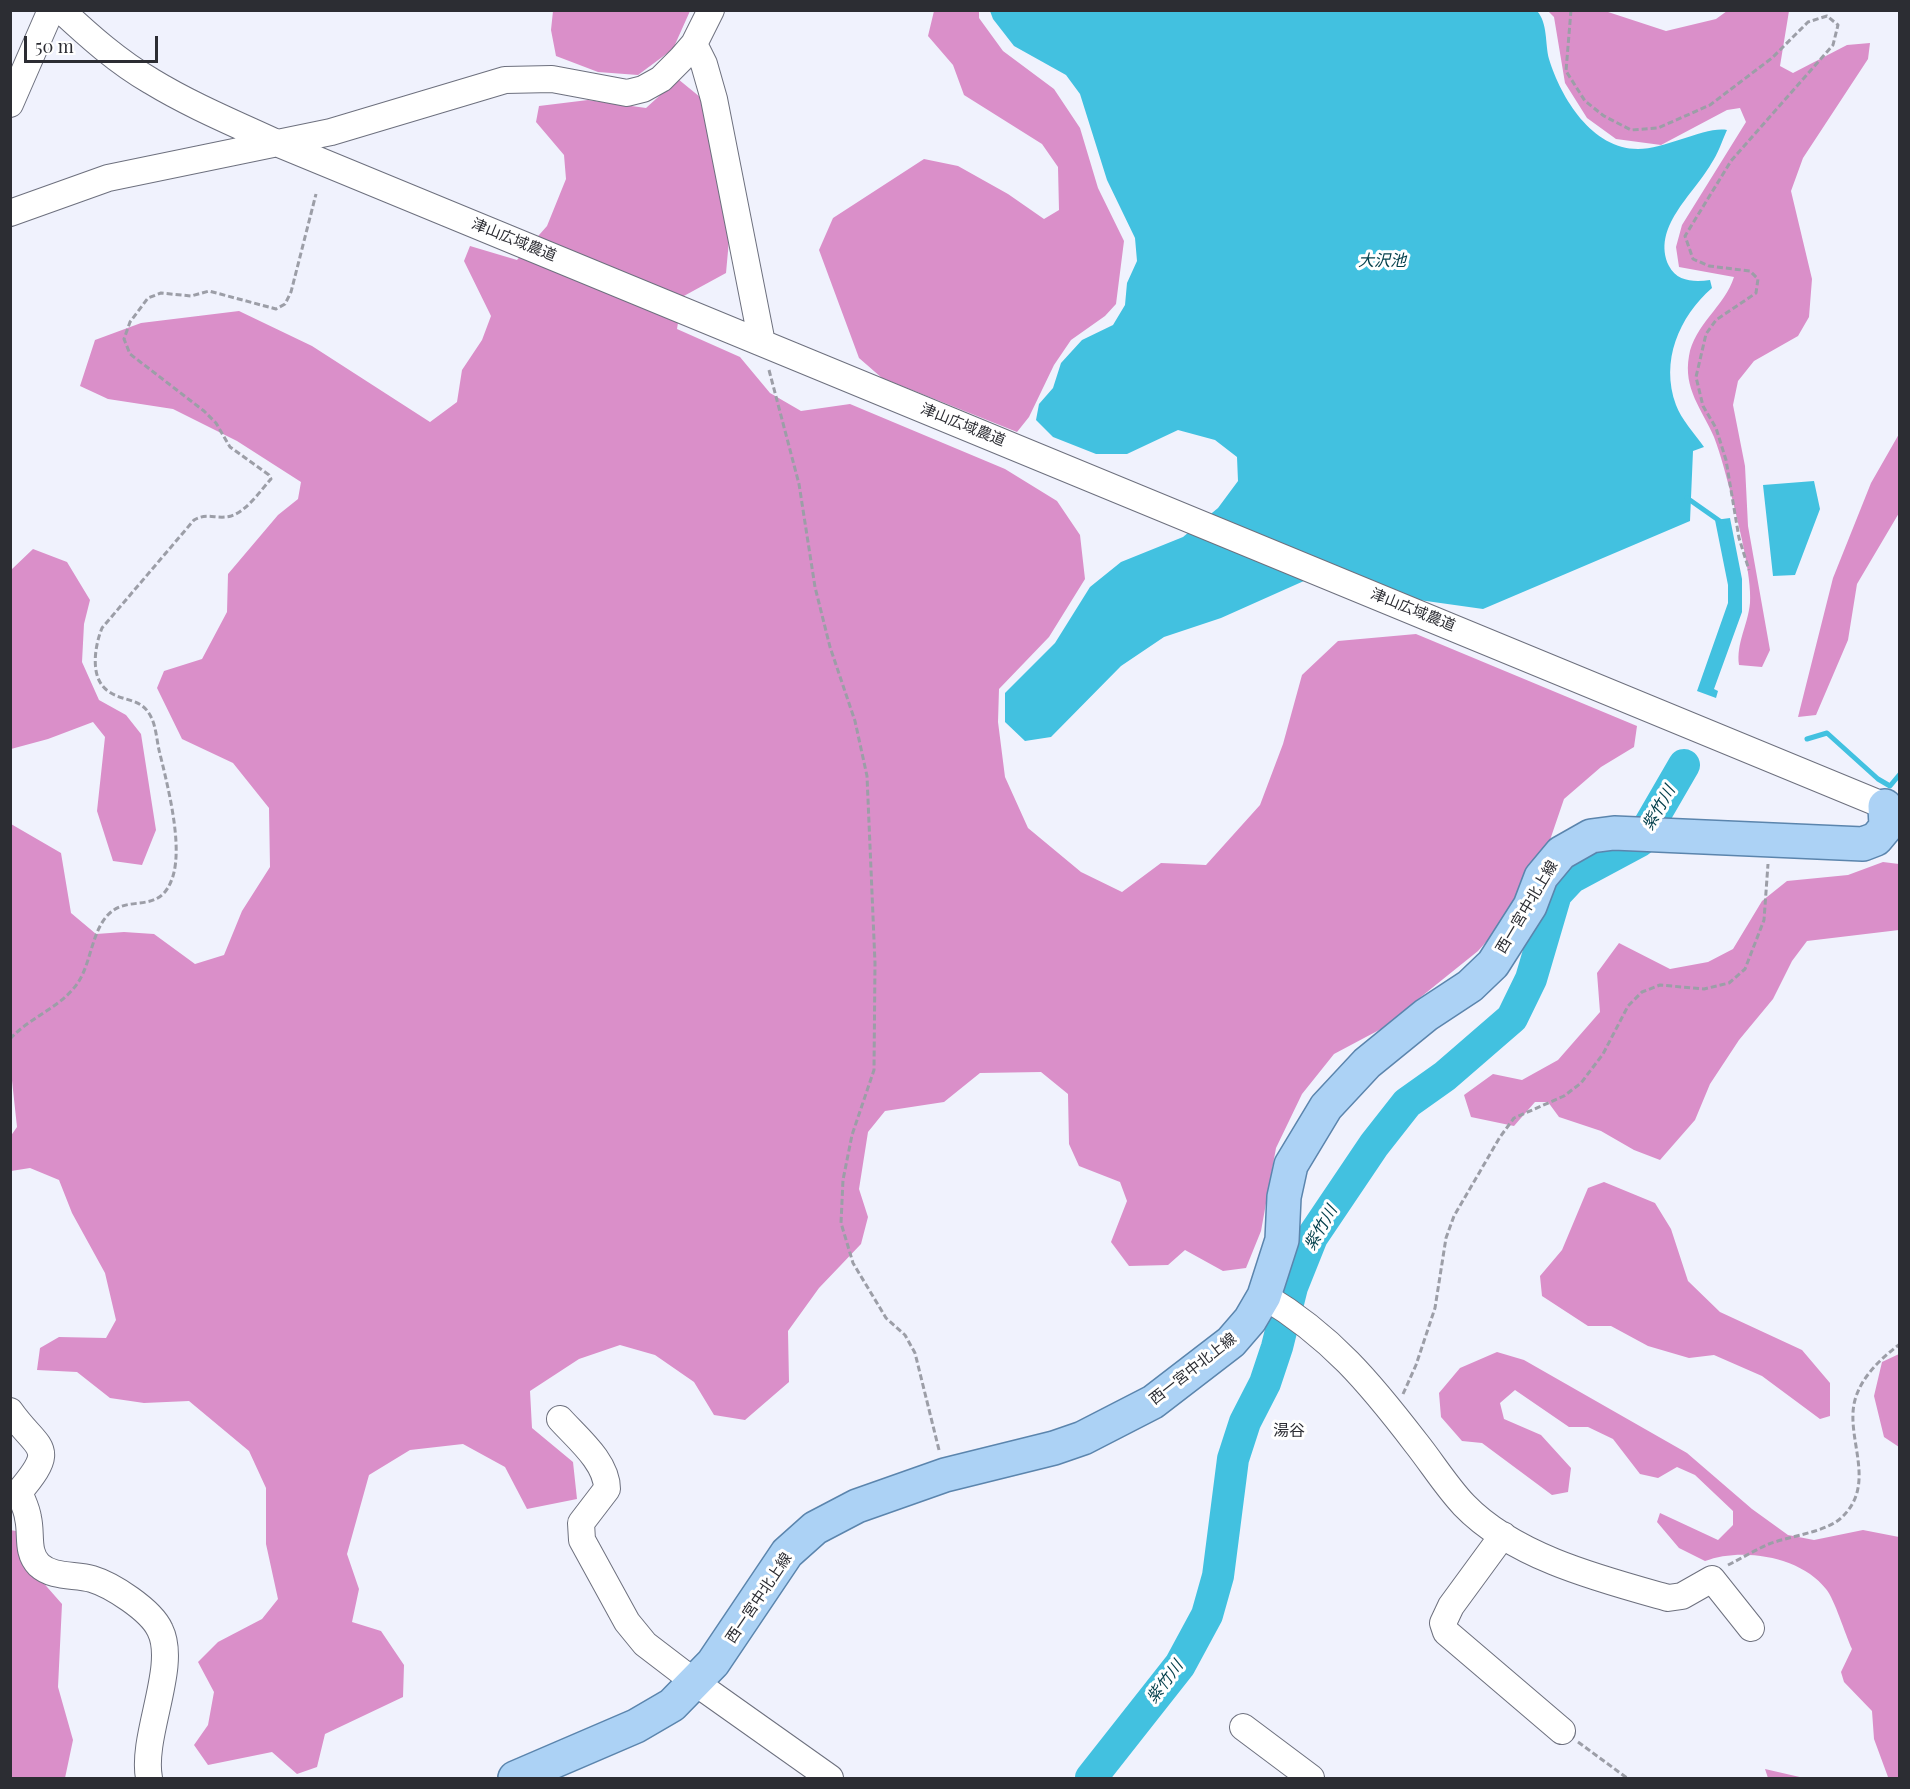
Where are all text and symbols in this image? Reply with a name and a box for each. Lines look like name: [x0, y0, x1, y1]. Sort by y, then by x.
scale bar: [27, 24, 160, 62]
text: 50 m: [35, 34, 74, 58]
street label: 津山広域農道: [469, 215, 559, 265]
water label: 大沢池: [1358, 251, 1406, 271]
street label: 津山広域農道: [918, 400, 1008, 450]
street label: 津山広域農道: [1368, 585, 1458, 635]
water label: 紫竹川: [1639, 782, 1679, 834]
street label: 西一宮中北上線: [1492, 857, 1562, 957]
water label: 紫竹川: [1301, 1202, 1341, 1254]
street label: 西一宮中北上線: [1146, 1330, 1240, 1408]
district label: 湯谷: [1273, 1421, 1305, 1441]
street label: 西一宮中北上線: [722, 1549, 796, 1647]
water label: 紫竹川: [1143, 1657, 1187, 1707]

